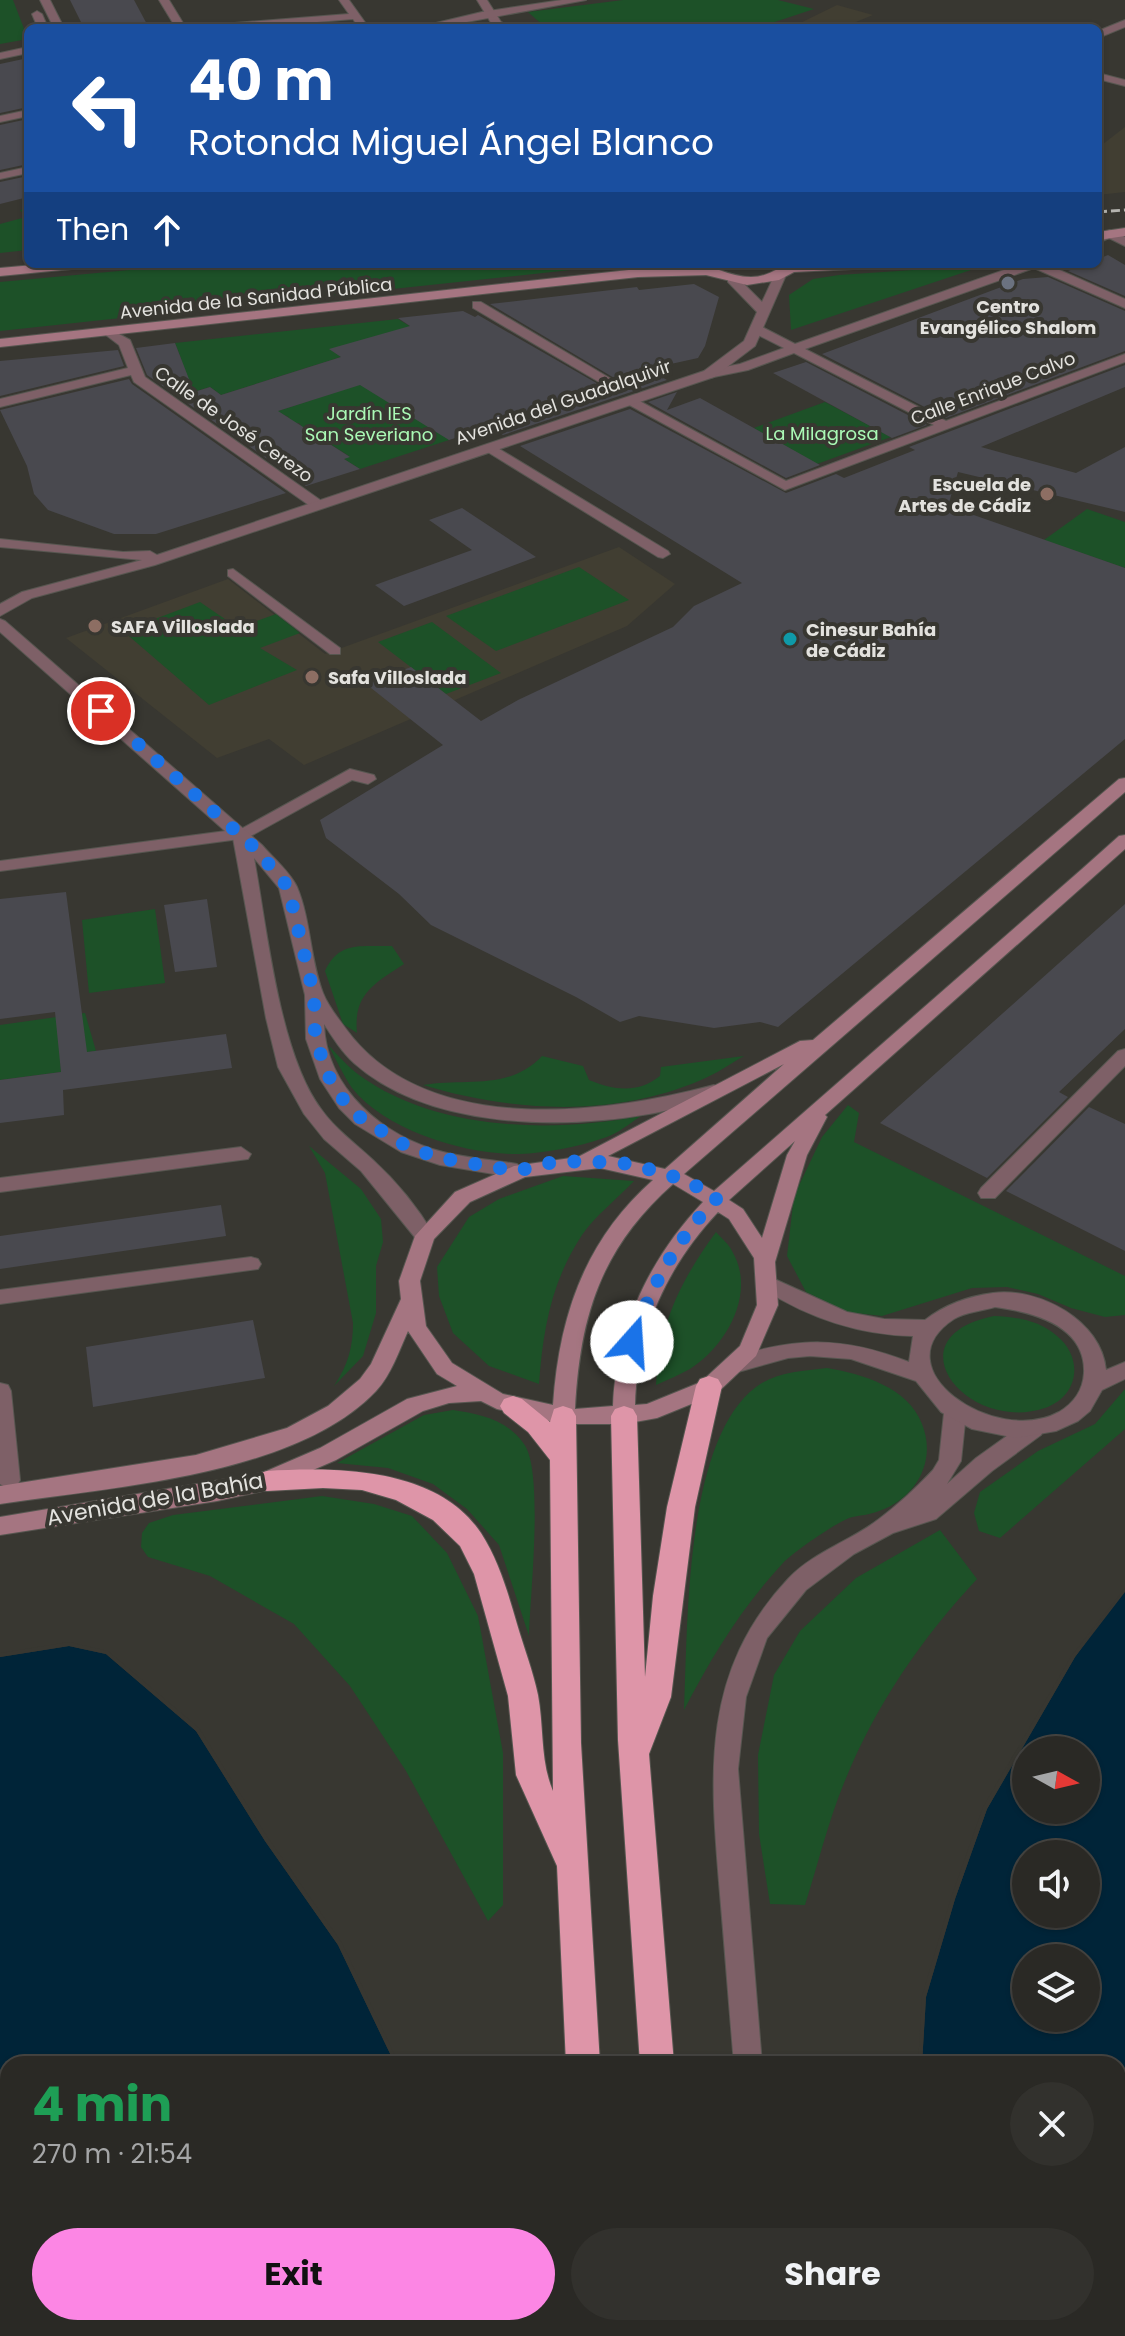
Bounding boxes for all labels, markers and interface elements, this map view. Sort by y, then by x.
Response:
text: 40 m [188,41,334,120]
icon: left [56,56,160,160]
text: Rotonda Miguel Ángel Blanco [188,117,714,168]
text: Then [56,208,129,251]
icon: ahead [145,208,189,252]
street label: Avenida de la Sanidad Pública [118,271,394,325]
marker: Centro Evangélico Shalom [999,274,1017,292]
place label: Centro Evangélico Shalom [920,294,1096,340]
street label: Calle Enrique Calvo [907,345,1079,431]
street label: Avenida del Guadalquivir [452,353,675,451]
street label: Calle de José Cerezo [150,360,318,488]
park label: Jardín IES San Severiano [305,401,433,447]
park label: La Milagrosa [765,421,879,446]
place label: Escuela de Artes de Cádiz [898,472,1031,518]
marker: Escuela de Artes de Cádiz [1038,485,1056,503]
place label: SAFA Villoslada [111,614,255,639]
marker: SAFA Villoslada [86,617,104,635]
place label: Cinesur Bahía de Cádiz [806,617,936,663]
marker: Cinesur Bahía de Cádiz [781,630,799,648]
place label: Safa Villoslada [328,665,466,690]
marker: Safa Villoslada [303,668,321,686]
pin [67,677,135,745]
icon: arrive [79,689,123,733]
position arrow [590,1300,674,1384]
street label: Avenida de la Bahía [44,1465,266,1533]
north arrow [1012,1736,1100,1824]
map controls [1012,1736,1100,2032]
button: sound [1012,1840,1100,1928]
button: layers [1012,1944,1100,2032]
text: 4 min [32,2071,172,2138]
button: close [1010,2082,1094,2166]
text: 270 m · 21:54 [32,2136,192,2172]
button: Exit [32,2228,555,2320]
button: Share [571,2228,1094,2320]

